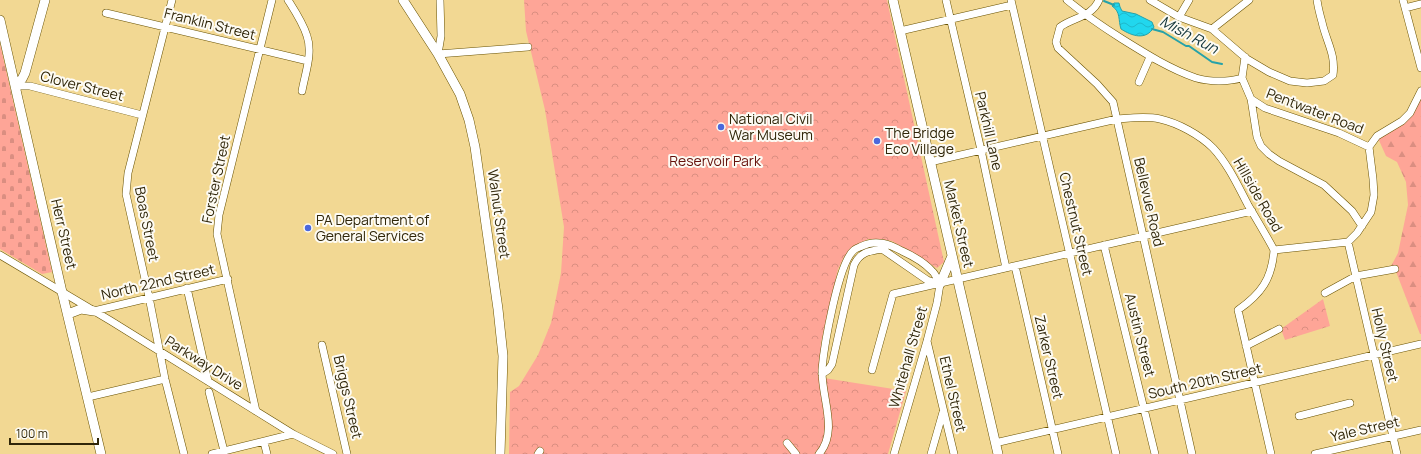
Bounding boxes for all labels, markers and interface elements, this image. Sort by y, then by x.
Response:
street label: Franklin Street [162,3,258,44]
water label: Mish Run [1156,10,1223,59]
street label: Clover Street [38,66,126,105]
street label: Pentwater Road [1264,83,1367,138]
street label: Parkhill Lane [971,90,1008,172]
place label: National Civil War Museum [729,109,813,144]
marker: National Civil War Museum [716,122,726,132]
place label: The Bridge Eco Village [885,123,954,158]
street label: Forster Street [197,133,234,225]
marker: The Bridge Eco Village [872,136,882,146]
park label: Reservoir Park [669,151,762,170]
street label: Hillside Road [1230,154,1287,235]
street label: Bellevue Road [1130,156,1169,248]
street label: Walnut Street [484,168,515,260]
street label: Chestnut Street [1055,170,1098,278]
street label: Market Street [940,178,979,270]
street label: Boas Street [131,185,164,263]
street label: Herr Street [47,197,82,271]
place label: PA Department of General Services [316,210,429,245]
marker: PA Department of General Services [303,223,313,233]
street label: North 22nd Street [99,259,217,304]
street label: Austin Street [1121,291,1160,379]
street label: Whitehall Street [884,304,931,410]
street label: Holly Street [1368,306,1403,384]
street label: Zarker Street [1031,313,1068,401]
street label: Parkway Drive [162,331,247,394]
street label: Briggs Street [330,353,367,441]
street label: Ethel Street [936,354,972,434]
street label: South 20th Street [1146,358,1264,403]
street label: Yale Street [1329,411,1401,446]
scale bar [10,420,98,446]
text: 100 m [16,425,48,442]

